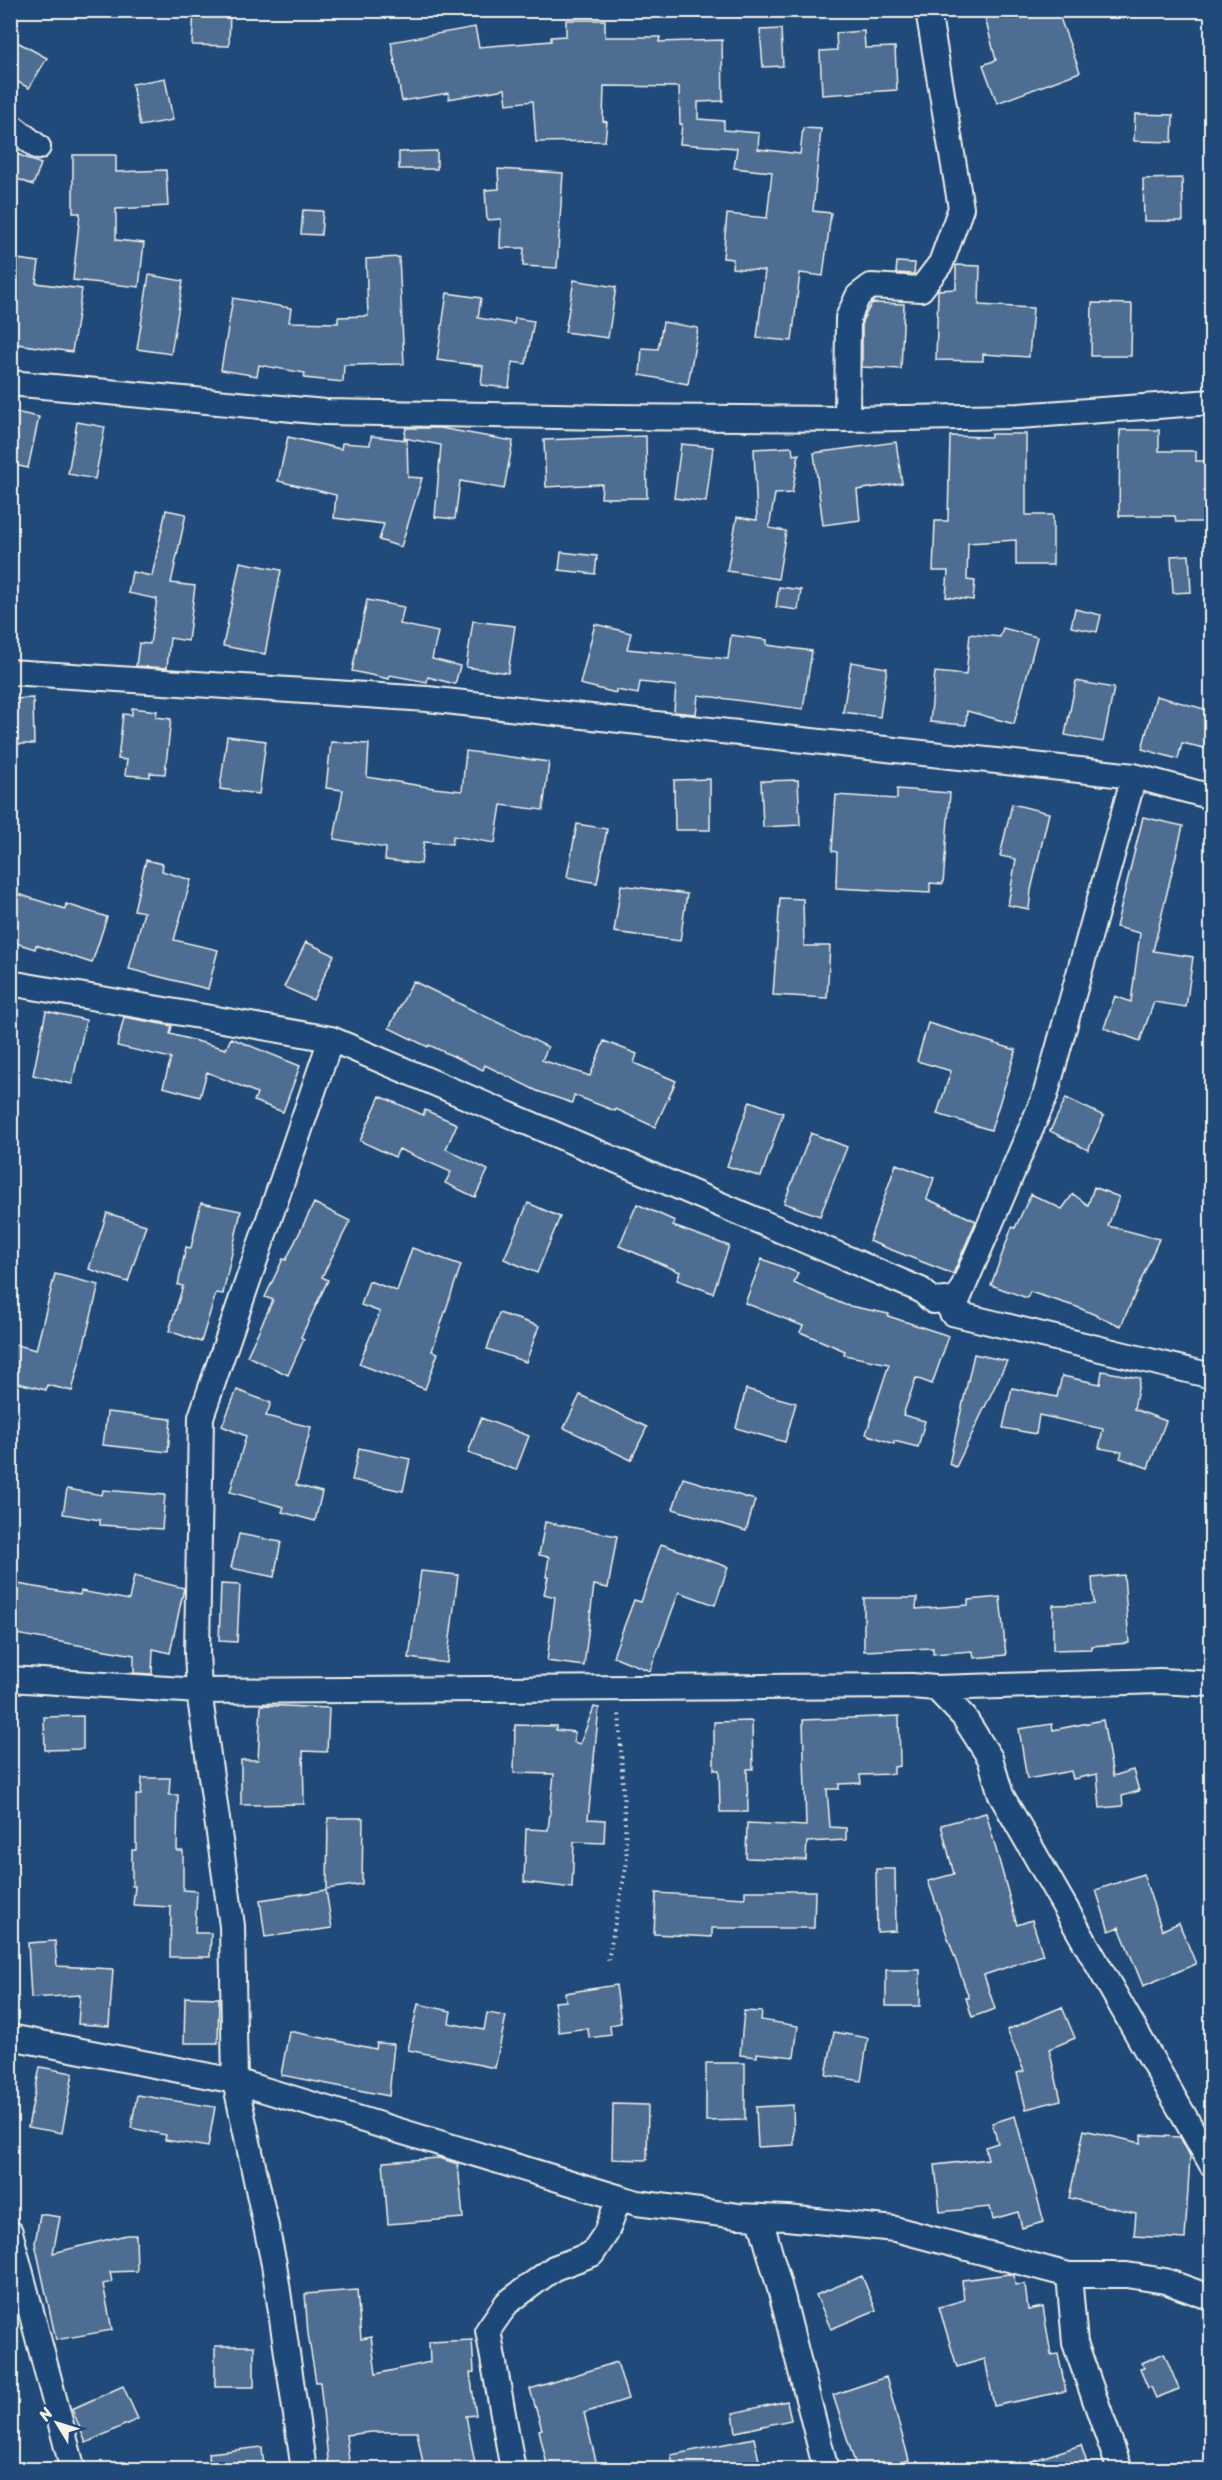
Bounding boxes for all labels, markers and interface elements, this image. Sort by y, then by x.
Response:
north arrow [27,2393,87,2453]
text: N [30,2400,61,2428]

